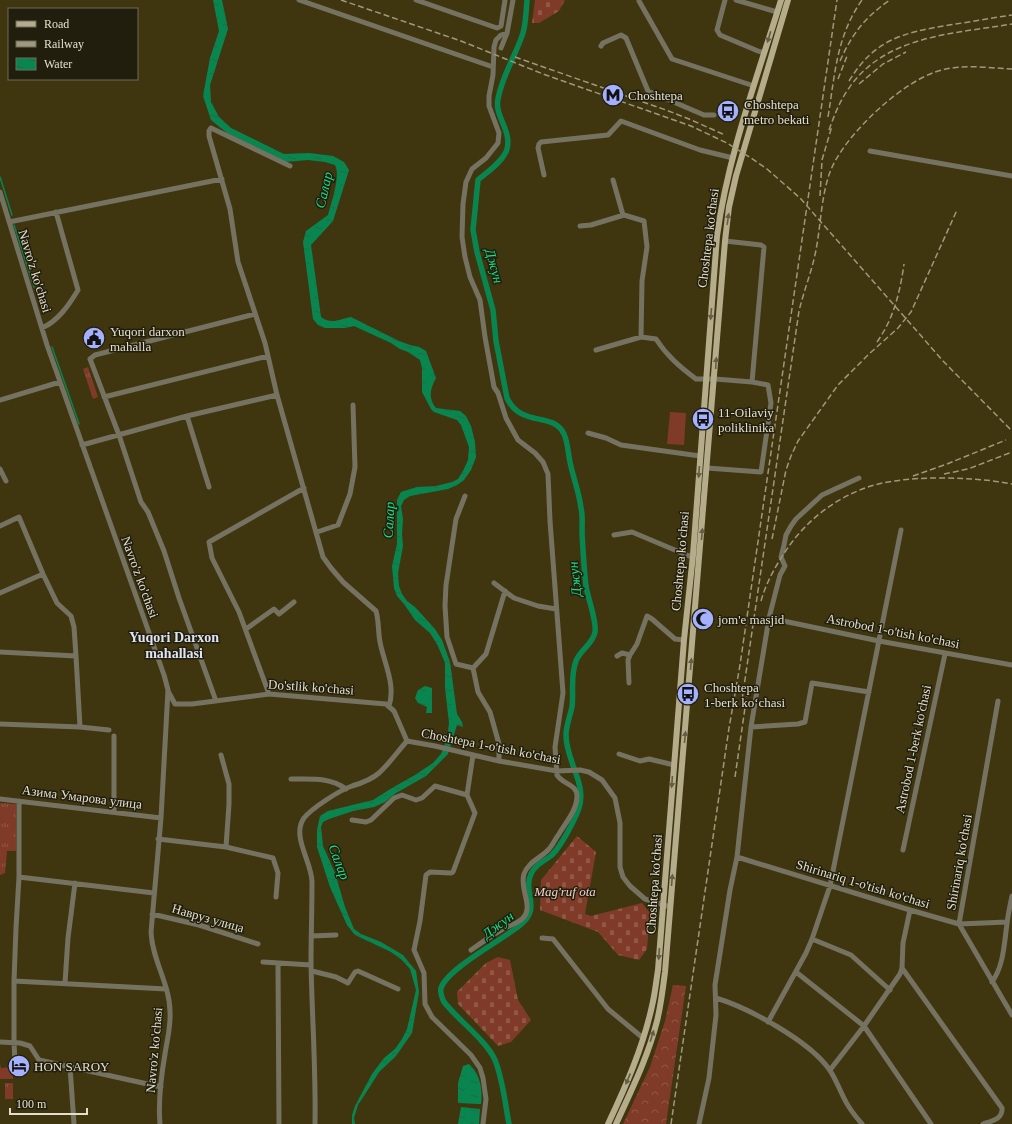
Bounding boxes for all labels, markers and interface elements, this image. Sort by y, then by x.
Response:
legend [8,8,138,80]
text: Road [44,17,69,31]
one-way arrow [766,32,772,44]
text: Railway [44,37,84,51]
text: Water [44,57,72,71]
metro station icon: Choshtepa [600,82,626,108]
place label: Choshtepa [628,88,683,103]
place label: Choshtepa metro bekati [744,97,810,127]
bus stop icon: Choshtepa metro bekati [715,98,741,124]
water label: Салар [313,170,335,210]
street label: Choshtepa ko'chasi [694,187,722,289]
one-way arrow [725,213,731,225]
street label: Navro'z ko'chasi [15,228,55,315]
water label: Джун [482,245,506,285]
one-way arrow [707,308,714,320]
place label: Yuqori darxon mahalla [110,324,185,354]
public building icon: Yuqori darxon mahalla [81,325,107,351]
one-way arrow [712,357,719,369]
place label: 11-Oilaviy poliklinika [718,405,775,435]
bus stop icon: 11-Oilaviy poliklinika [690,406,716,432]
one-way arrow [695,466,702,478]
water label: Салар [381,501,397,539]
street label: Choshtepa ko'chasi [668,510,692,612]
one-way arrow [698,528,705,540]
street label: Navro'z ko'chasi [118,534,162,620]
water label: Джун [566,561,585,599]
mosque icon: jom'e masjid [690,606,716,632]
street label: Astrobod 1-o'tish ko'chasi [825,611,961,651]
place label: jom'e masjid [717,612,785,627]
district label: Yuqori Darxon mahallasi [129,630,219,661]
one-way arrow [687,658,694,670]
street label: Do'stlik ko'chasi [268,677,355,698]
place label: Choshtepa 1-berk koʻchasi [704,680,786,710]
bus stop icon: Choshtepa 1-berk koʻchasi [675,681,701,707]
street label: Astrobod 1-berk ko'chasi [892,683,934,815]
street label: Choshtepa 1-o'tish ko'chasi [420,725,562,767]
one-way arrow [681,731,688,743]
one-way arrow [669,776,676,788]
street label: Азима Умарова улица [21,782,143,812]
street label: Shirinariq ko'chasi [943,812,975,911]
street label: Choshtepa ko'chasi [643,833,665,934]
water label: Салар [325,842,353,882]
street label: Shirinariq 1-o'tish ko'chasi [794,857,932,912]
one-way arrow [669,874,675,886]
park label: Mag'ruf ota [533,884,596,899]
street label: Навруз улица [170,901,246,936]
water label: Джун [478,908,517,943]
one-way arrow [656,948,663,960]
street label: Navro'z ko'chasi [143,1006,165,1093]
one-way arrow [649,1030,655,1042]
hotel icon: HON SAROY [6,1053,32,1079]
place label: HON SAROY [34,1059,110,1074]
one-way arrow [625,1074,631,1085]
scale bar [10,1090,87,1116]
text: 100 m [16,1097,47,1111]

